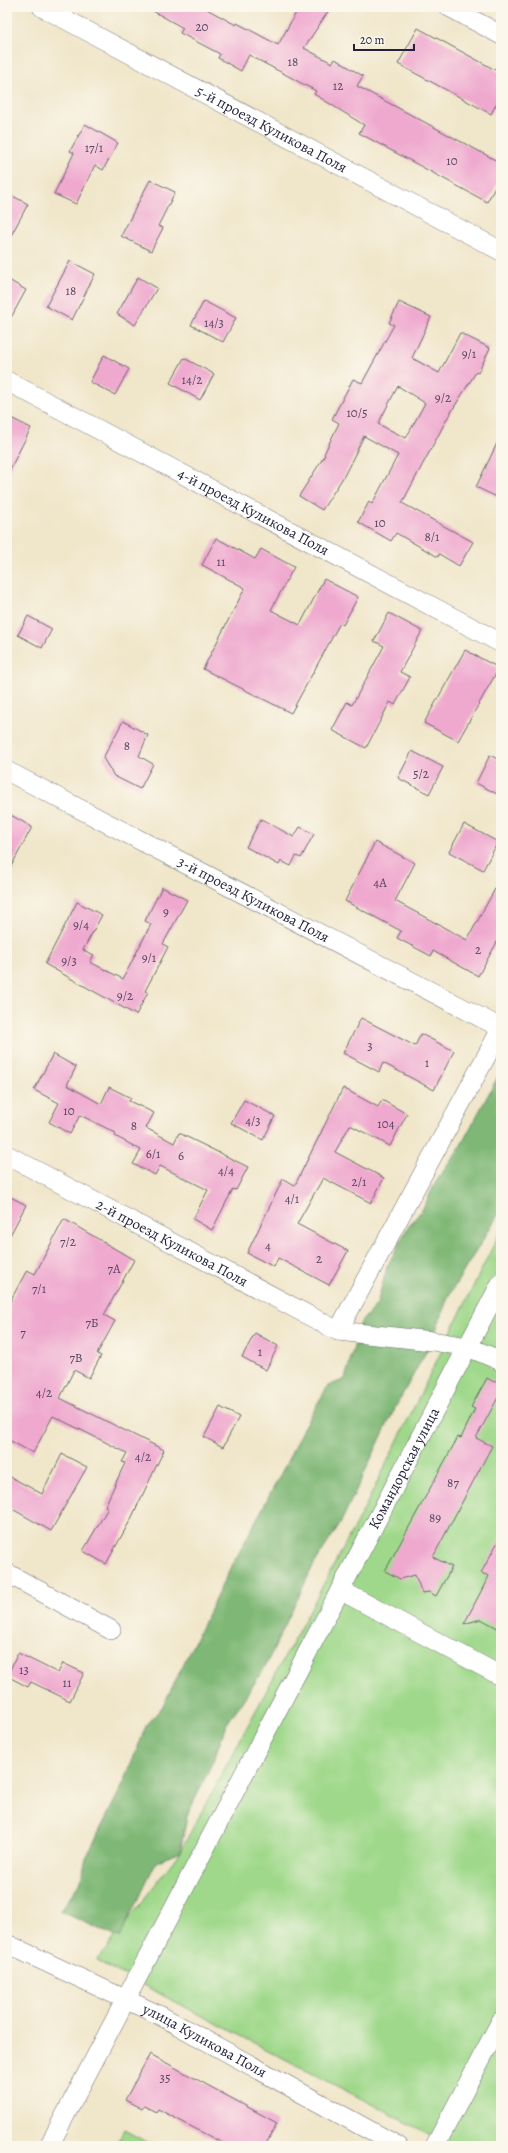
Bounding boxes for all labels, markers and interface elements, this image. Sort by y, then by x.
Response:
house number: 20 [195,18,209,35]
scale bar [354,26,414,52]
text: 20 m [360,32,384,48]
house number: 18 [288,53,298,70]
house number: 12 [333,77,343,94]
street label: 5-й проезд Куликова Поля [192,81,351,177]
house number: 17/1 [85,139,104,156]
house number: 10 [446,152,458,169]
house number: 18 [66,282,76,299]
house number: 14/3 [204,314,224,331]
house number: 9/1 [462,345,477,362]
house number: 14/2 [182,371,202,388]
house number: 9/2 [435,389,451,406]
house number: 10/5 [346,404,368,421]
street label: 4-й проезд Куликова Поля [174,463,333,560]
house number: 10 [374,514,386,531]
house number: 8/1 [424,528,440,545]
house number: 11 [217,553,226,570]
house number: 8 [124,737,130,754]
house number: 5/2 [413,765,429,782]
street label: 3-й проезд Куликова Поля [174,852,333,947]
house number: 4А [373,874,387,891]
house number: 9 [163,903,169,920]
house number: 9/4 [73,916,89,933]
house number: 2 [475,941,481,958]
house number: 9/1 [142,949,157,966]
house number: 9/3 [61,952,77,969]
house number: 9/2 [117,987,133,1004]
house number: 3 [367,1037,373,1054]
house number: 1 [425,1054,430,1071]
house number: 10 [63,1102,75,1119]
house number: 4/3 [245,1112,261,1129]
house number: 104 [377,1115,395,1132]
house number: 8 [131,1117,137,1134]
house number: 6/1 [146,1145,161,1162]
house number: 6 [178,1147,184,1164]
house number: 4/4 [218,1162,234,1179]
house number: 2/1 [352,1173,367,1190]
house number: 4/1 [285,1190,300,1207]
street label: 2-й проезд Куликова Поля [93,1194,252,1291]
house number: 7/2 [60,1233,76,1250]
house number: 4 [265,1237,271,1254]
house number: 2 [316,1250,322,1267]
house number: 7А [107,1260,121,1277]
house number: 7/1 [32,1280,47,1297]
house number: 7Б [85,1314,99,1331]
house number: 7 [20,1324,26,1341]
house number: 1 [258,1343,263,1360]
house number: 7В [69,1349,83,1366]
house number: 4/2 [36,1384,52,1401]
street label: Командорская улица [364,1404,444,1533]
house number: 4/2 [135,1448,151,1465]
house number: 87 [447,1474,459,1491]
house number: 89 [429,1509,441,1526]
house number: 13 [19,1661,29,1678]
house number: 11 [63,1674,72,1691]
street label: улица Куликова Поля [139,1998,270,2082]
house number: 35 [160,2069,171,2086]

